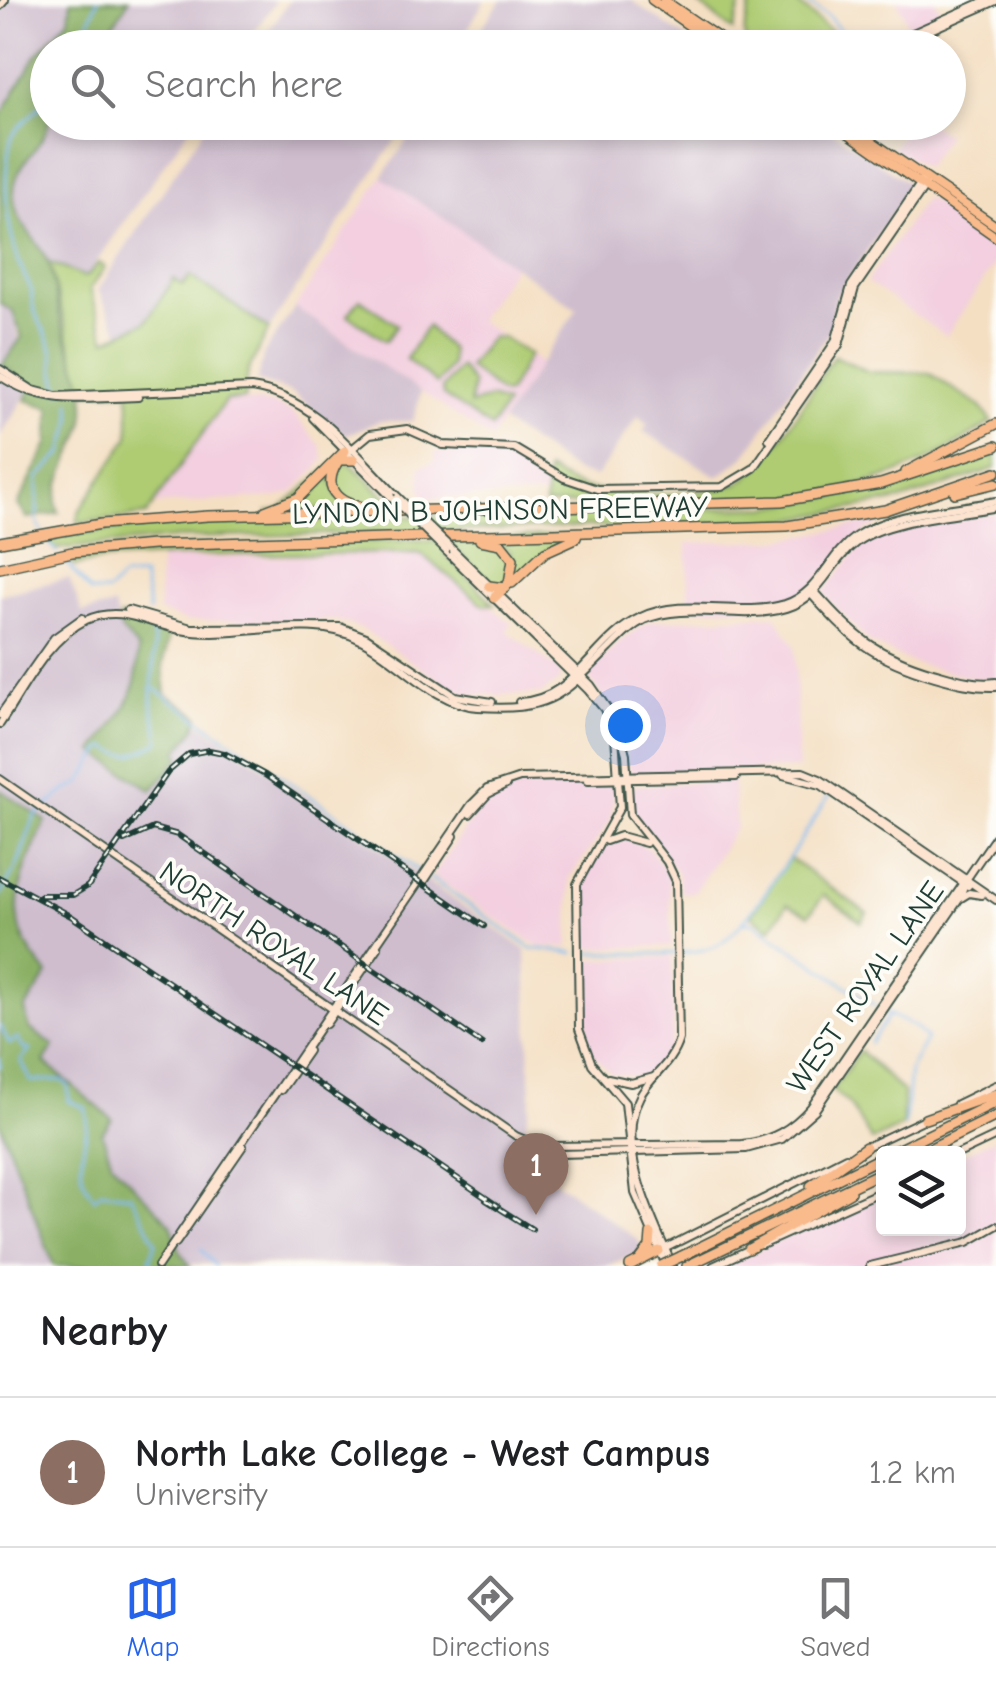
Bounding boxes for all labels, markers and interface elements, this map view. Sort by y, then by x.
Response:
search box [30,30,966,140]
icon: search [65,58,120,113]
text: Search here [145,63,343,107]
street label: LYNDON B JOHNSON FREEWAY [292,489,708,532]
your location [600,700,651,751]
street label: NORTH ROYAL LANE [153,854,395,1033]
street label: WEST ROYAL LANE [779,875,952,1100]
pin: 1 [504,1132,568,1215]
map controls [876,1146,966,1236]
button: layers [876,1146,966,1236]
text: Nearby [40,1307,167,1356]
text: North Lake College - West Campus [135,1432,710,1476]
text: 1 [66,1454,79,1491]
text: 1.2 km [869,1454,956,1491]
text: University [135,1476,268,1513]
tab: Map [125,1571,180,1663]
tab: Directions [431,1571,550,1663]
tab: Saved [801,1571,871,1663]

